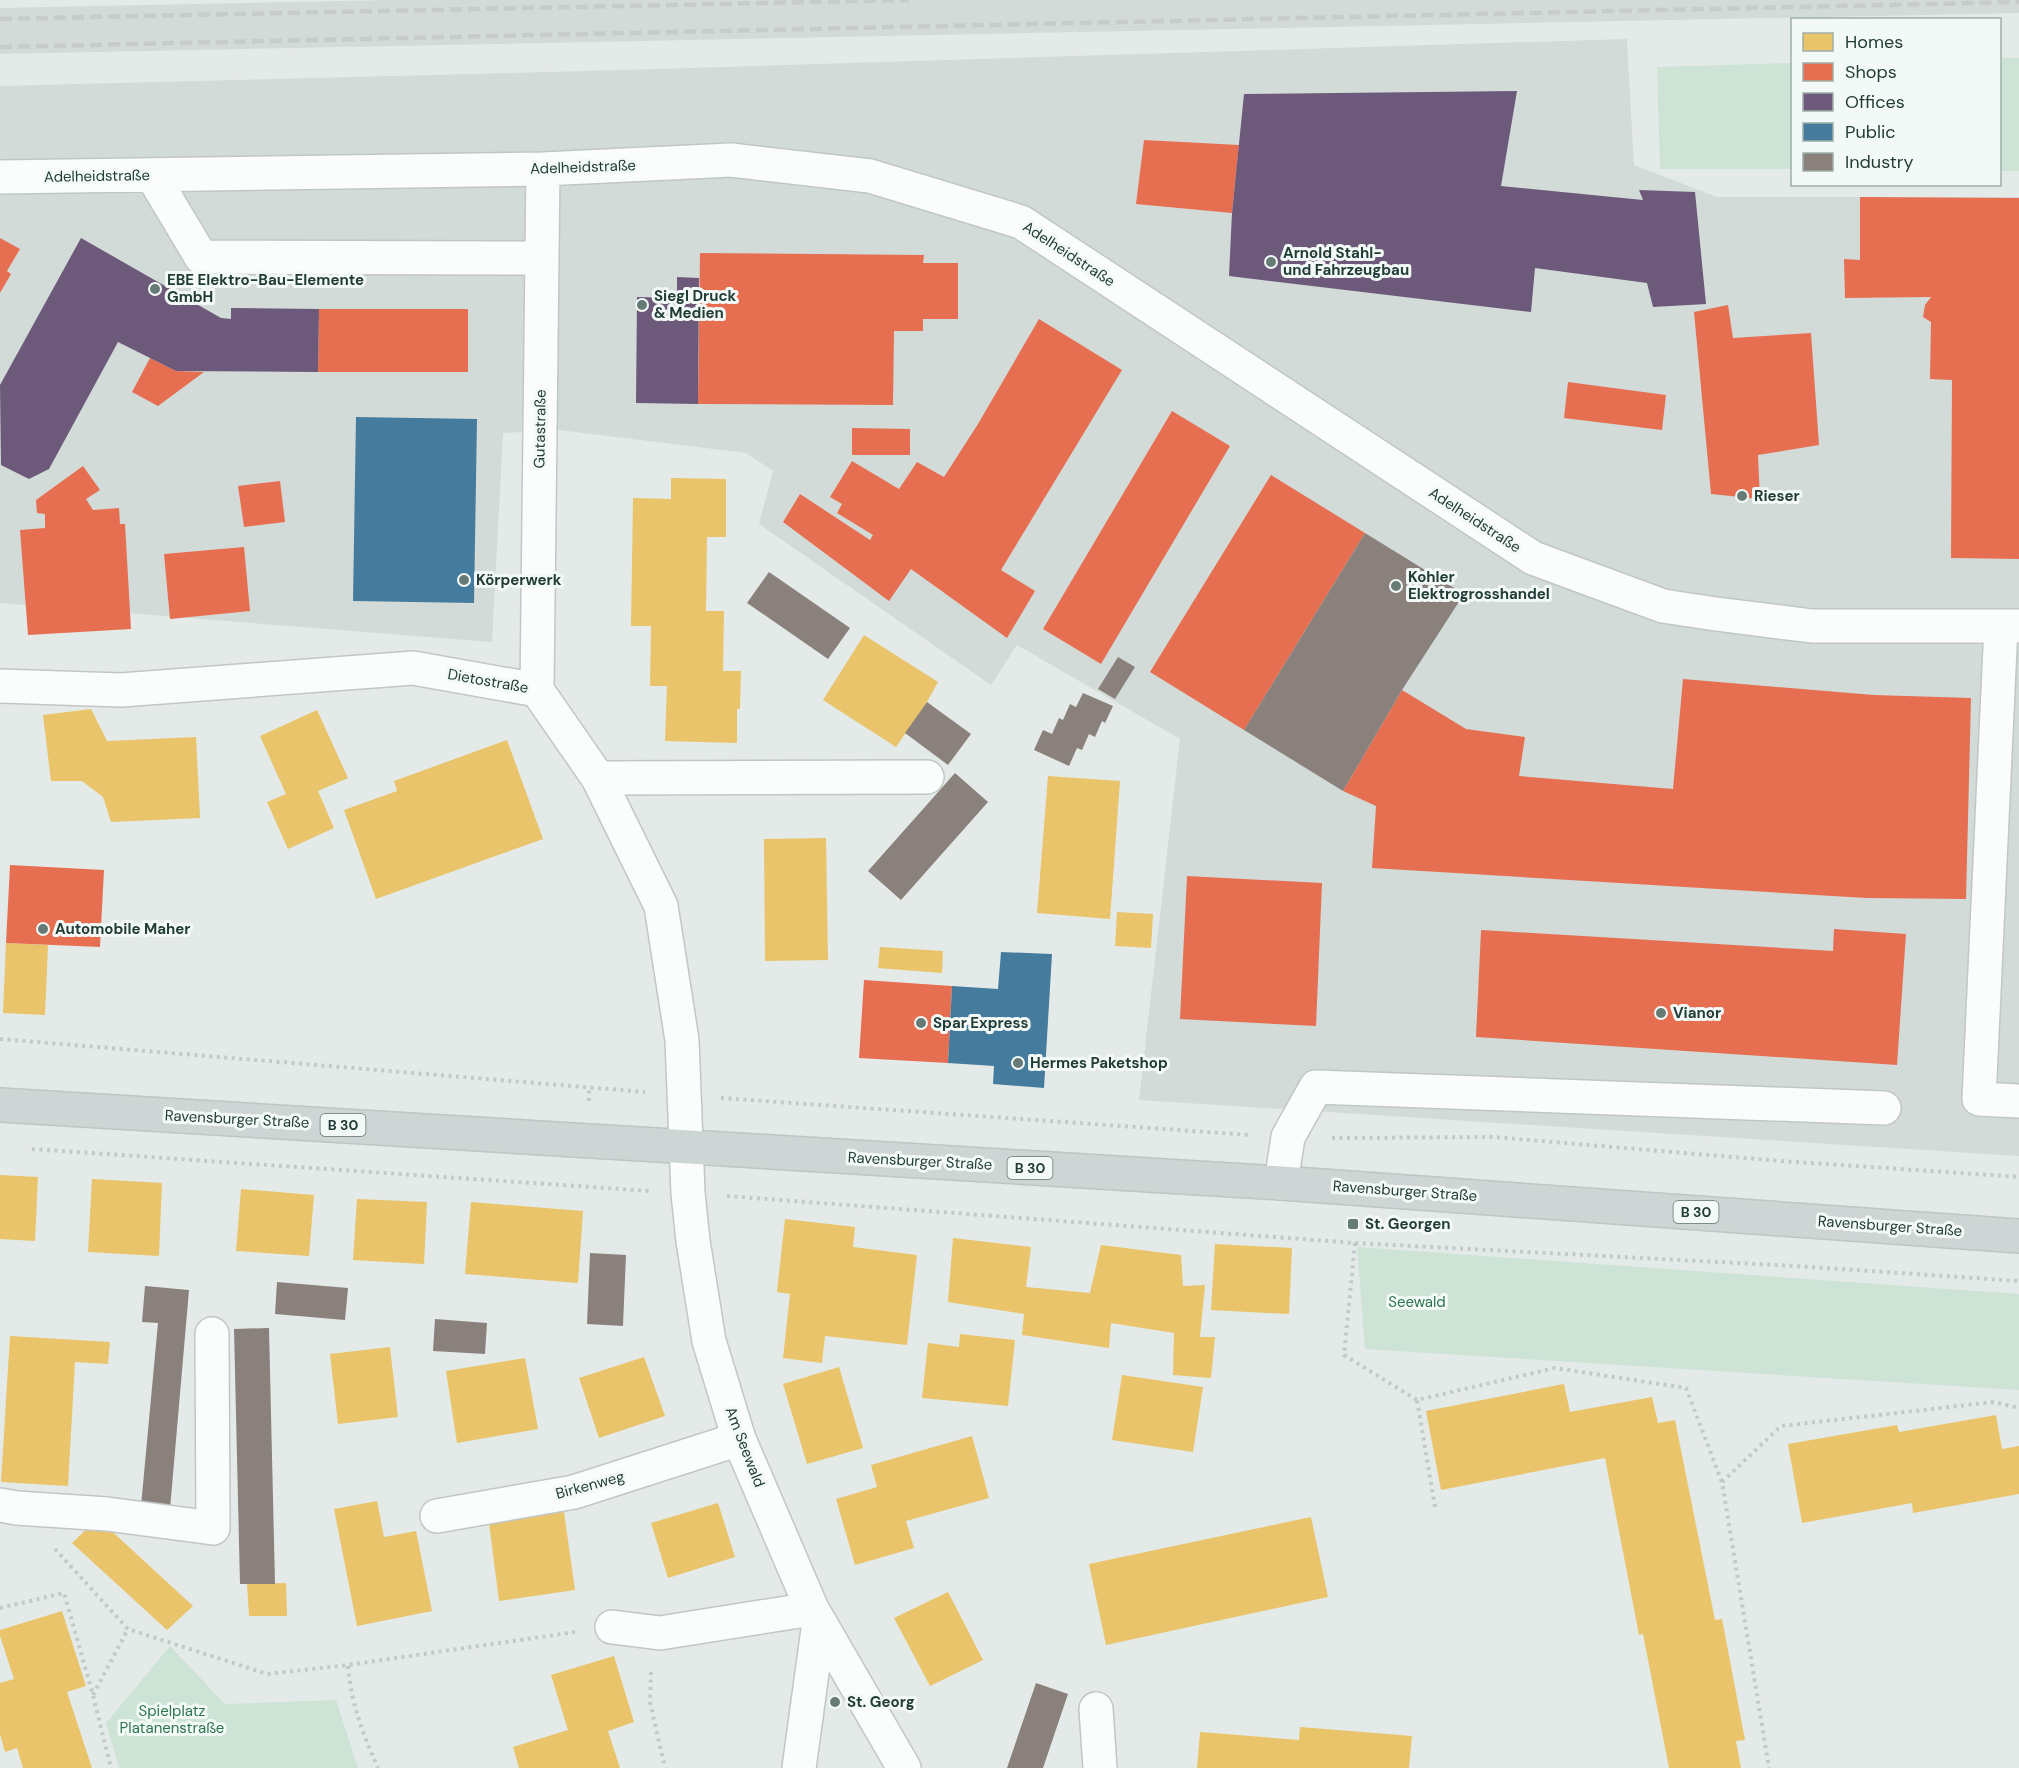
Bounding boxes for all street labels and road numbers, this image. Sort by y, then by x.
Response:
street label: Adelheidstraße [530,155,636,179]
street label: Adelheidstraße [44,165,150,187]
street label: Adelheidstraße [1019,217,1119,291]
street label: Gutastraße [529,389,551,469]
street label: Adelheidstraße [1425,483,1525,557]
street label: Dietostraße [446,664,530,698]
street label: Ravensburger Straße [164,1105,310,1133]
road number: B 30 [320,1114,366,1136]
street label: Ravensburger Straße [847,1147,993,1175]
road number: B 30 [1008,1157,1052,1179]
street label: Ravensburger Straße [1332,1176,1478,1206]
road number: B 30 [1674,1201,1718,1223]
street label: Ravensburger Straße [1817,1211,1963,1241]
street label: Am Seewald [720,1404,770,1490]
street label: Birkenweg [553,1466,627,1504]

